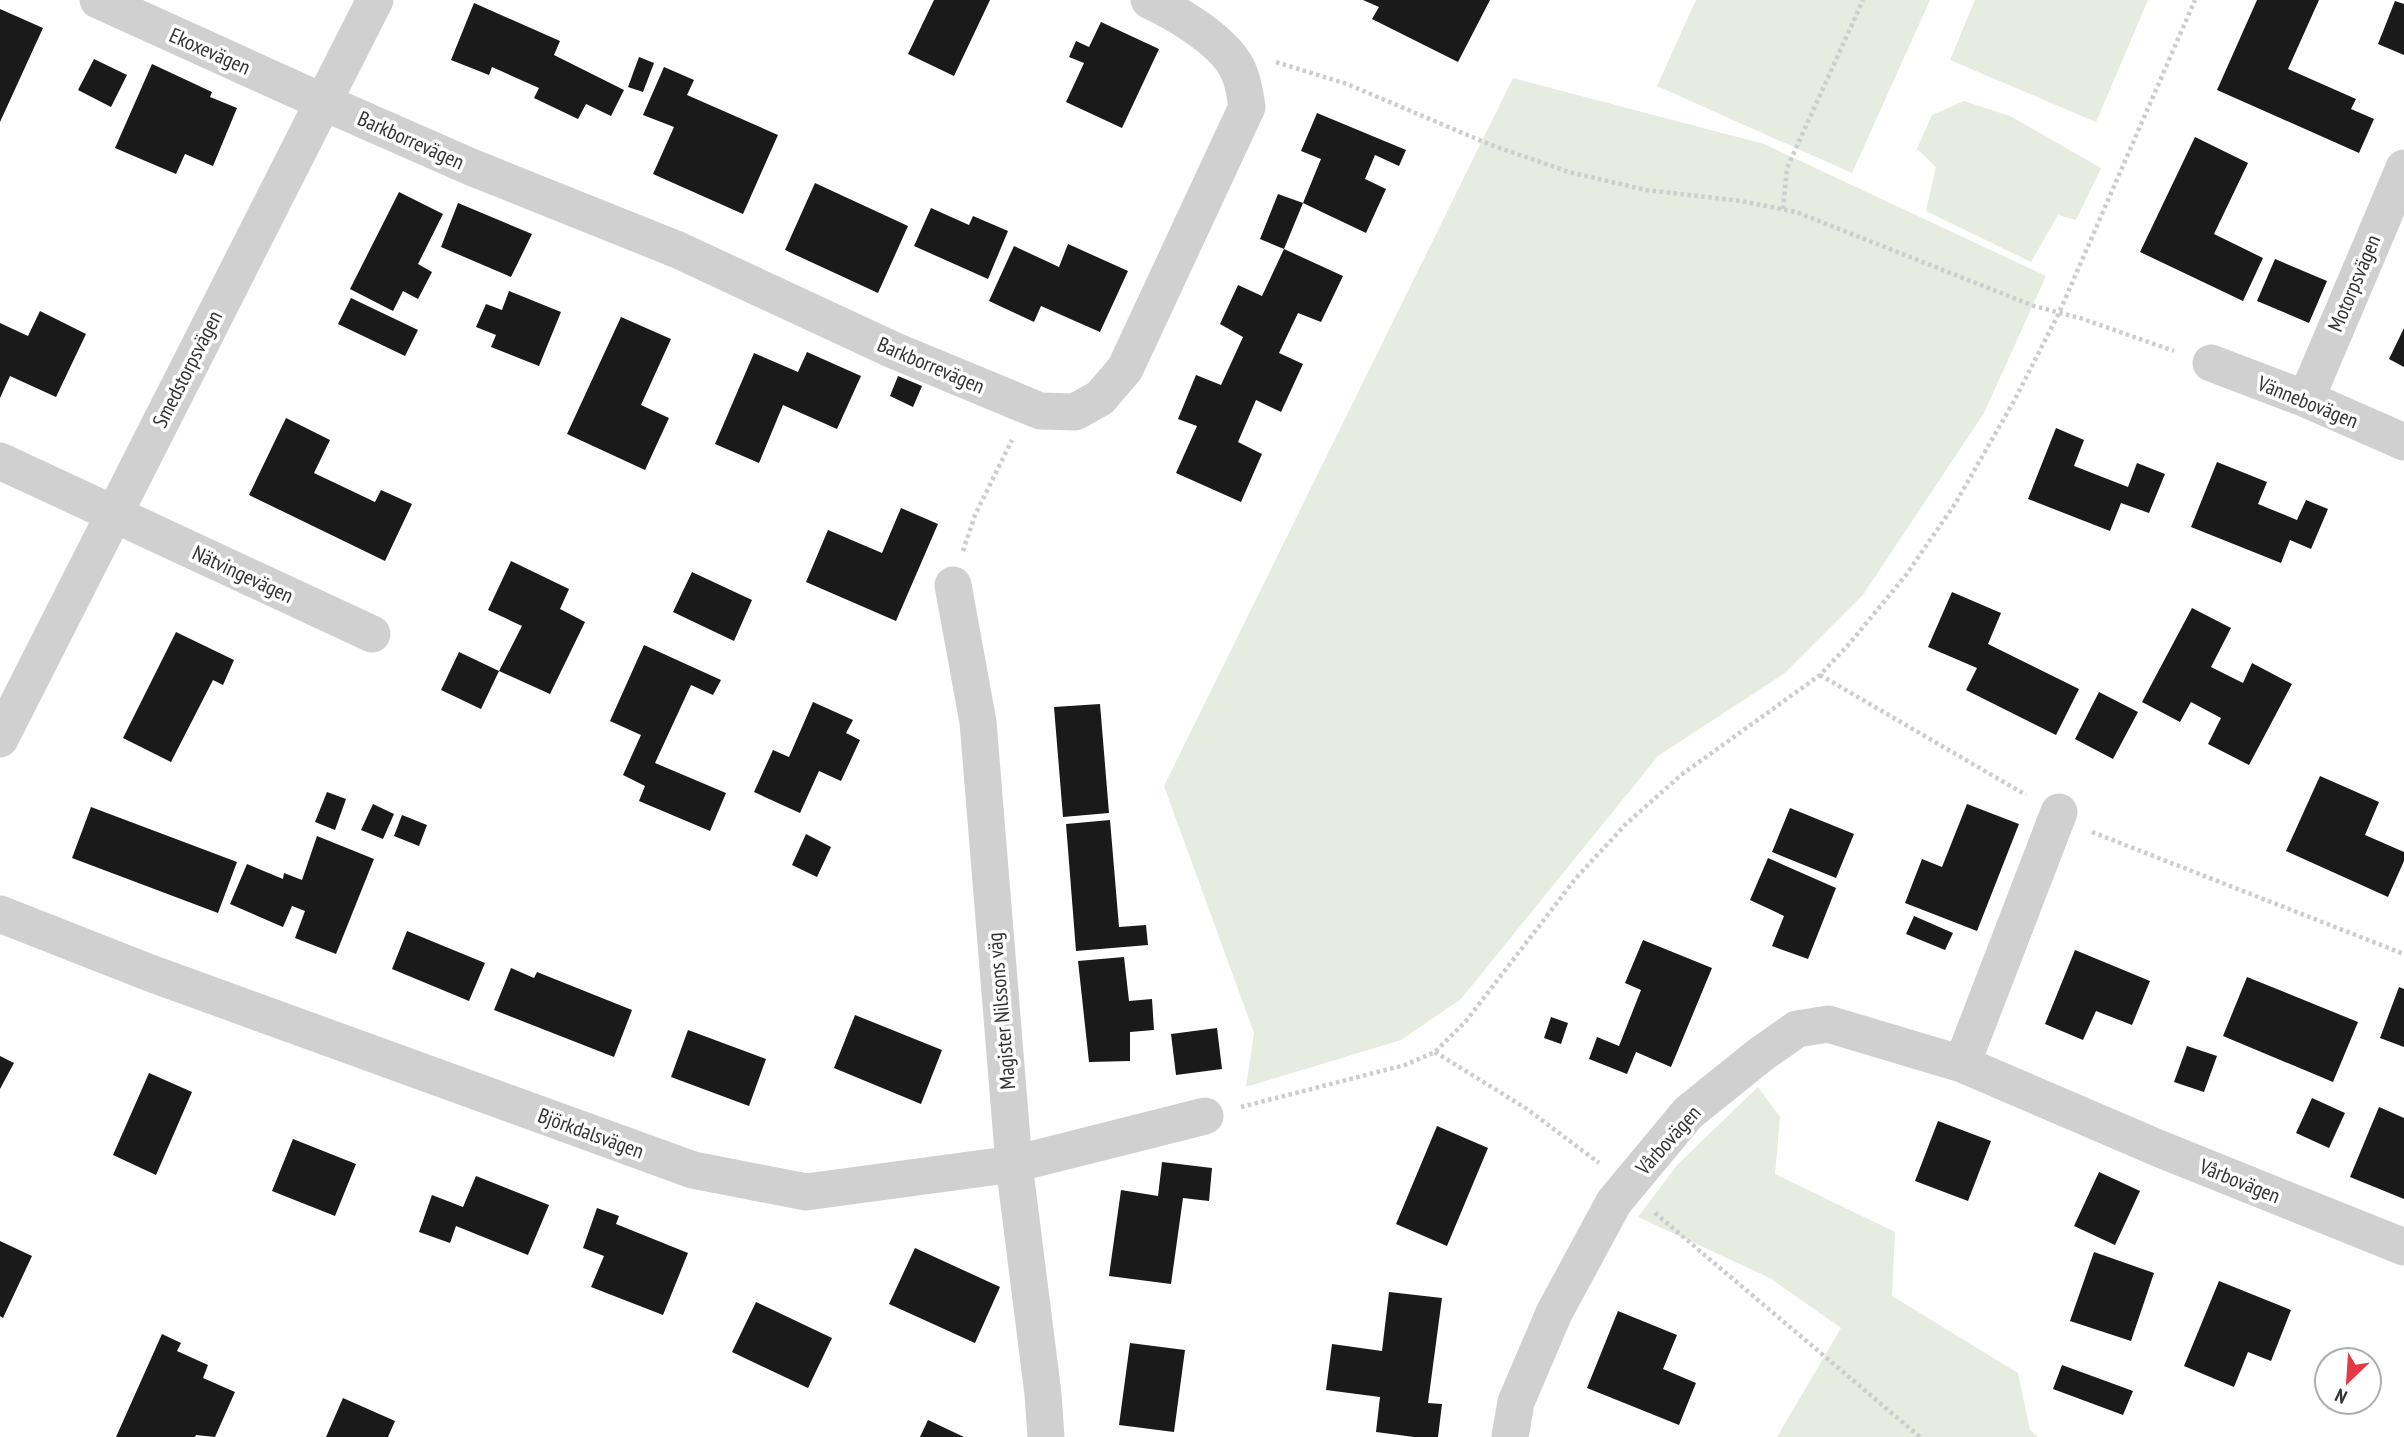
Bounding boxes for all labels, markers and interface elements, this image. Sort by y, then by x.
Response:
street label: Ekoxevägen [165,21,255,81]
street label: Barkborrevägen [354,105,468,175]
street label: Motorpsvägen [2322,230,2386,336]
street label: Smedstorpsvägen [146,306,228,432]
street label: Barkborrevägen [873,330,989,400]
street label: Vännebovägen [2253,369,2362,434]
street label: Nätvingevägen [188,539,298,609]
street label: Magister Nilssons väg [981,931,1021,1091]
street label: Vårbovägen [1629,1100,1706,1181]
street label: Björkdalsvägen [535,1101,647,1165]
street label: Vårbovägen [2195,1152,2284,1209]
north arrow [2313,1346,2383,1416]
text: N [2331,1383,2351,1409]

